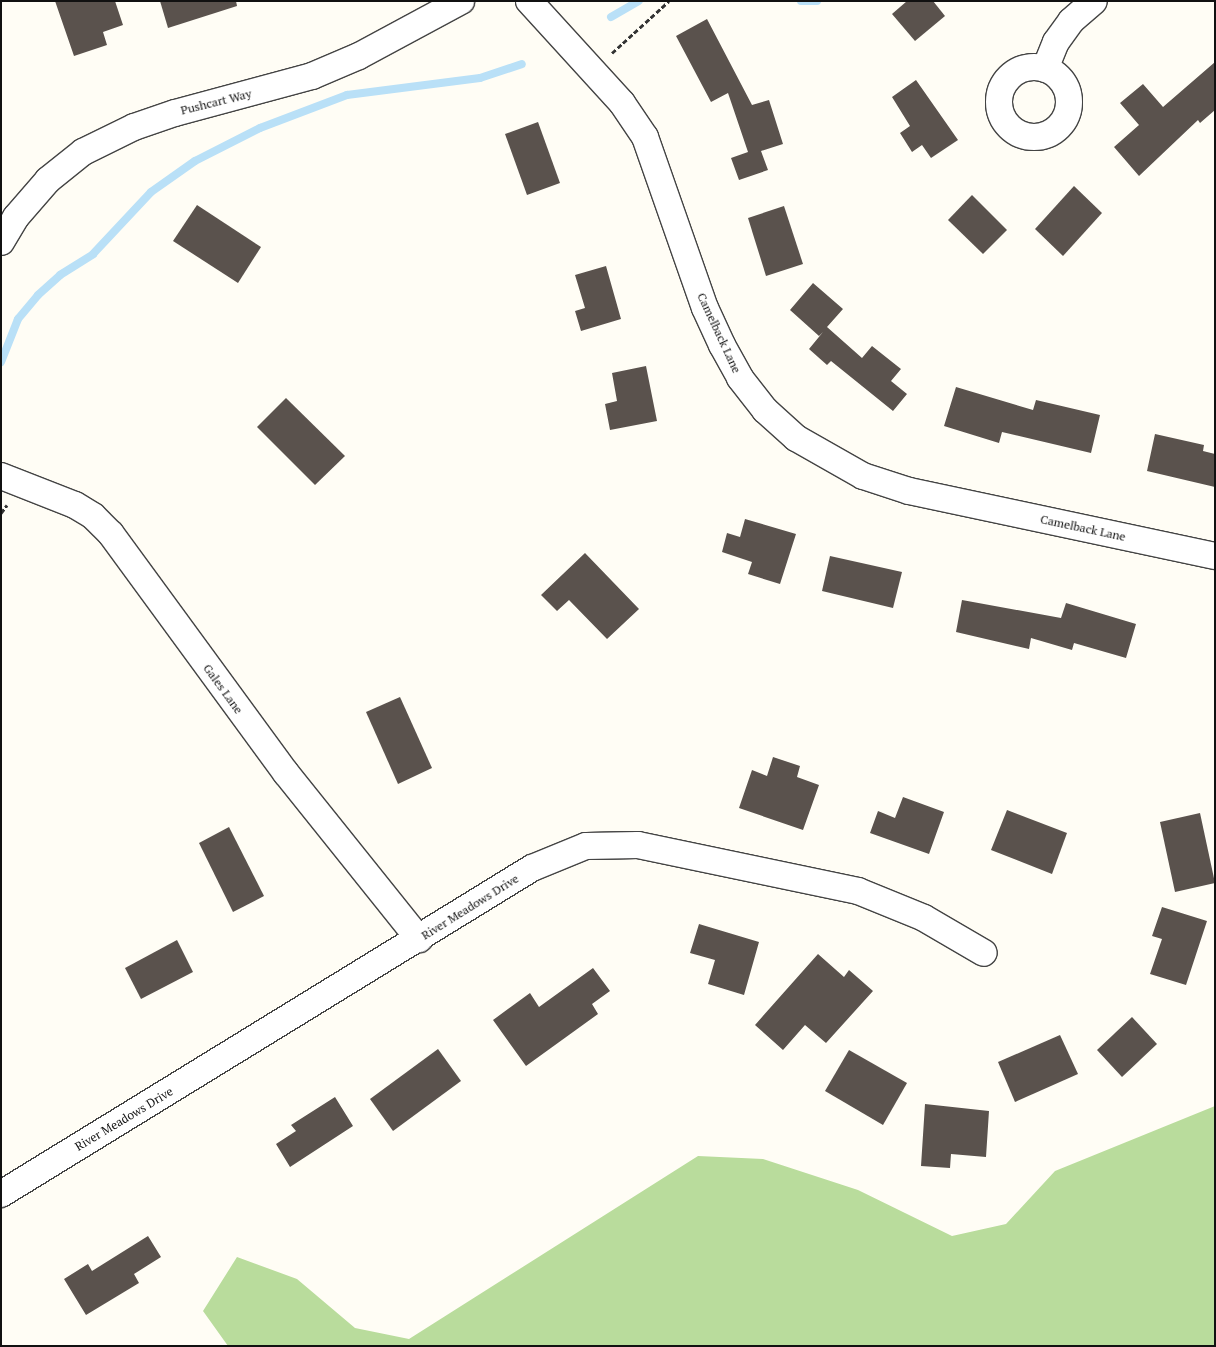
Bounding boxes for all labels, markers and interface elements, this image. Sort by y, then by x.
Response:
street label: Pushcart Way [179,86,253,118]
street label: Camelback Lane [694,291,744,375]
street label: Camelback Lane [1039,512,1127,544]
street label: Gales Lane [200,661,246,717]
street label: River Meadows Drive [419,871,521,943]
street label: River Meadows Drive [72,1084,176,1154]

